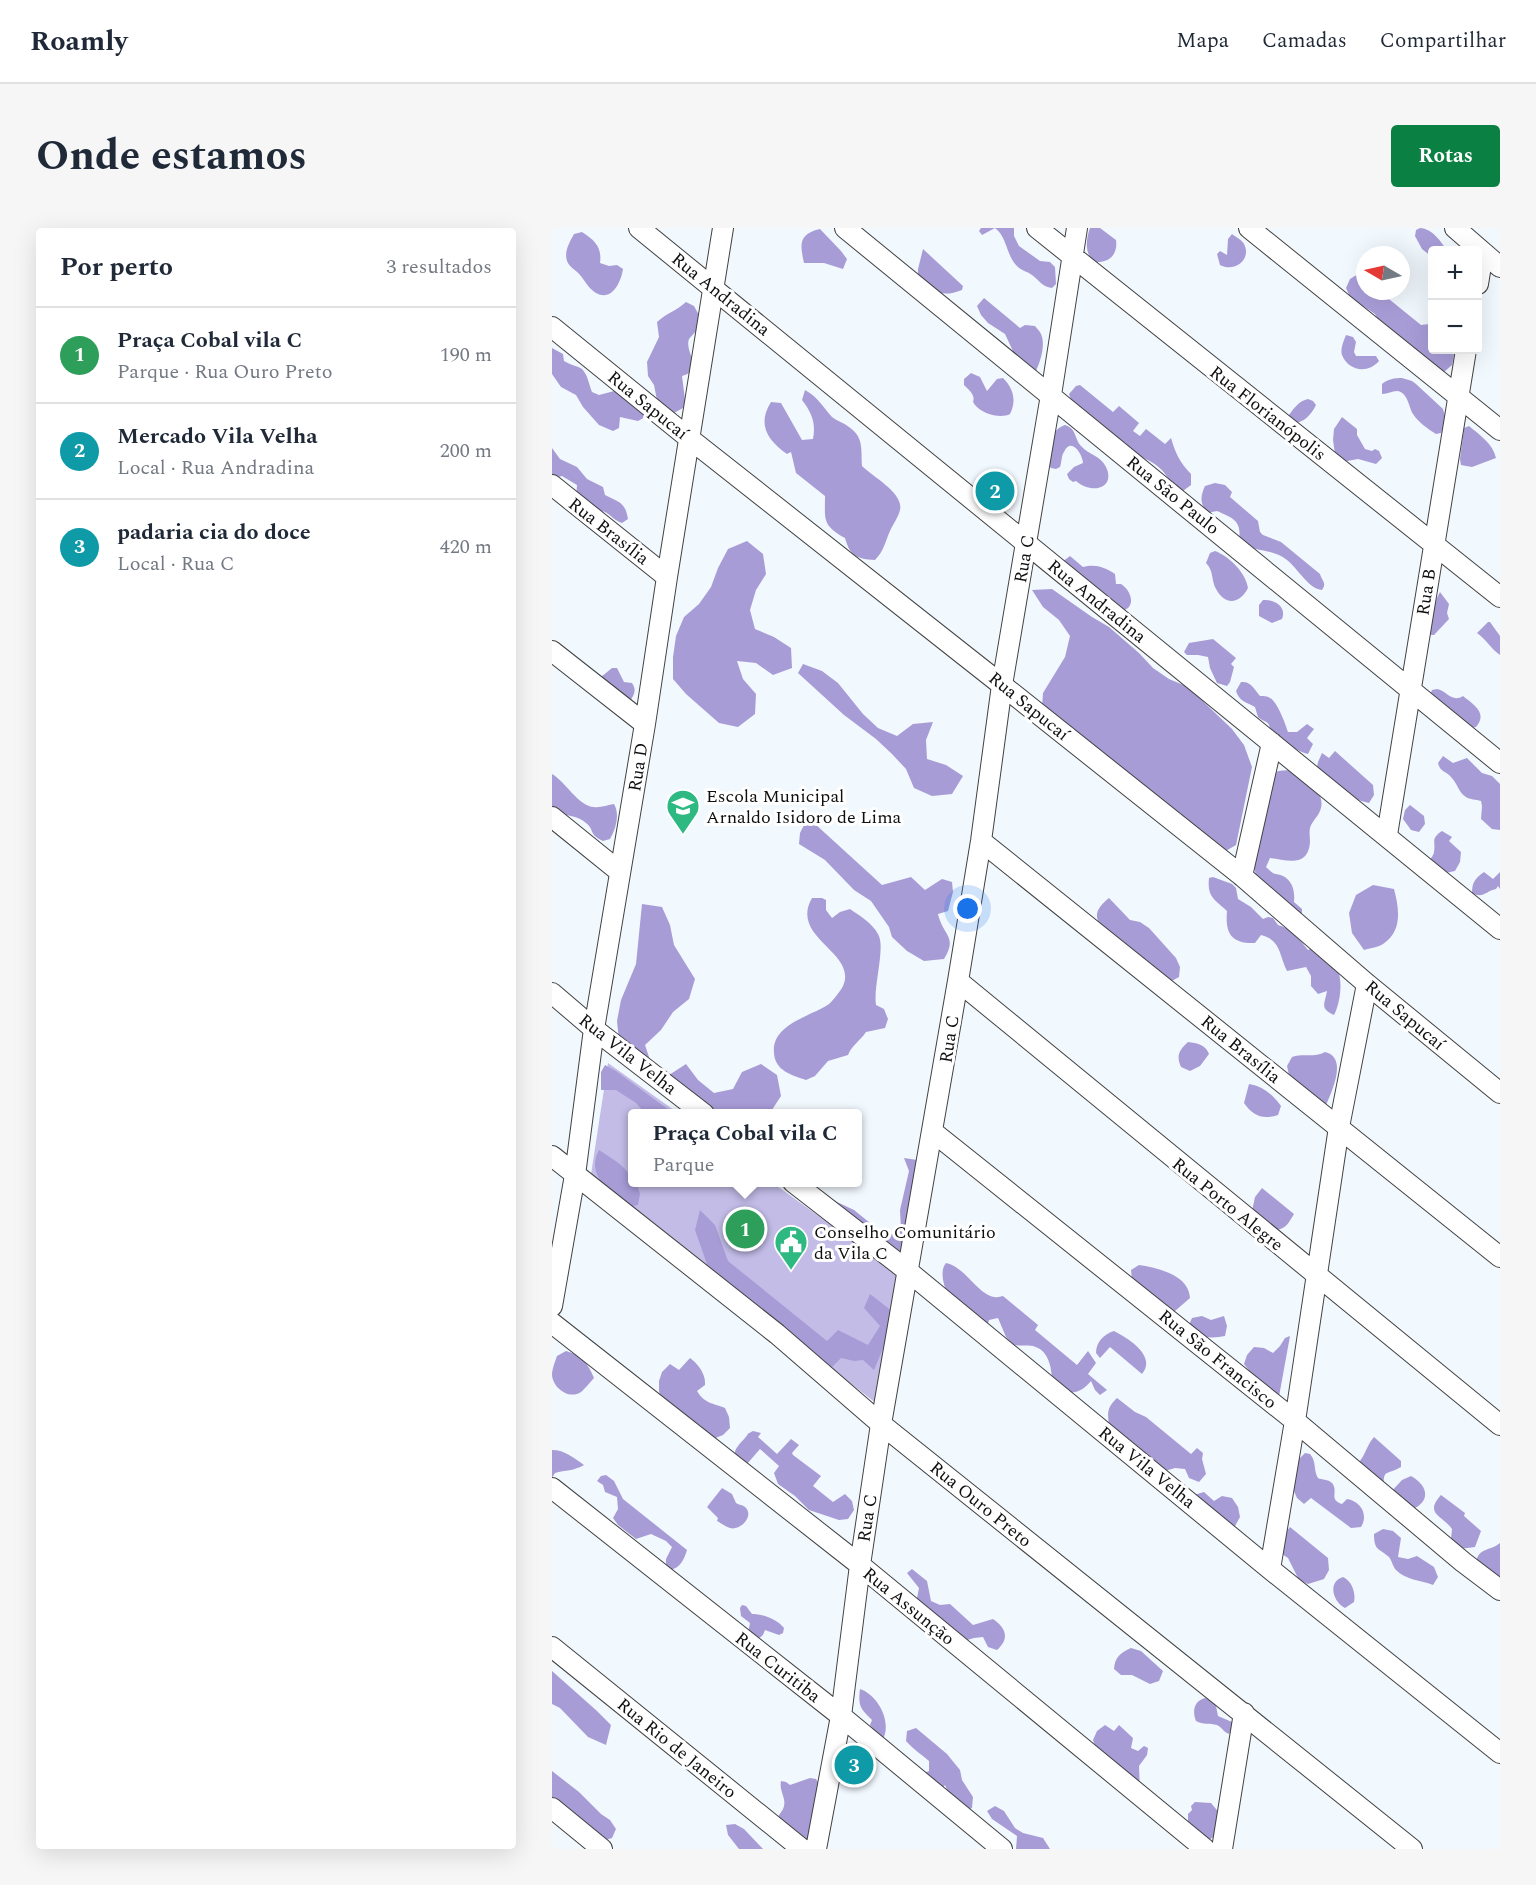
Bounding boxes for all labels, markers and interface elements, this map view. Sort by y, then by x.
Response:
text: Roamly [30,20,128,63]
text: Mapa [1176,25,1229,57]
text: Camadas [1262,25,1347,57]
text: Compartilhar [1380,25,1506,57]
text: Onde estamos [36,125,307,188]
button: Rotas [1391,125,1500,187]
street label: Rua Andradina [665,246,776,343]
north arrow [1356,246,1410,300]
map controls [1428,246,1482,354]
button: + [1428,246,1482,300]
text: Por perto [60,247,173,287]
text: 3 resultados [386,252,492,282]
button: − [1428,300,1482,354]
text: Praça Cobal vila C [117,324,302,357]
text: 1 [74,340,85,370]
text: 190 m [440,340,492,370]
text: Parque · Rua Ouro Preto [117,357,333,387]
street label: Rua Florianópolis [1204,359,1332,468]
street label: Rua Sapucaí [601,364,695,447]
text: Mercado Vila Velha [117,420,318,453]
text: 2 [74,436,85,466]
text: 200 m [440,436,492,466]
street label: Rua São Paulo [1120,449,1225,542]
text: Local · Rua Andradina [117,453,314,483]
pin: 2 [976,468,1014,514]
street label: Rua Brasília [562,491,655,572]
text: padaria cia do doce [117,516,311,549]
text: 3 [74,532,85,562]
text: 420 m [440,532,492,562]
street label: Rua C [1007,533,1042,585]
text: Local · Rua C [117,549,234,579]
street label: Rua Andradina [1041,553,1152,650]
street label: Rua B [1409,567,1444,617]
street label: Rua Sapucaí [982,665,1076,748]
street label: Rua D [621,741,656,794]
place label: Escola Municipal Arnaldo Isidoro de Lima [706,783,902,831]
school or university icon: Escola Municipal Arnaldo Isidoro de Lima [665,788,701,835]
your location [953,894,982,923]
street label: Rua Sapucaí [1359,974,1452,1058]
street label: Rua Vila Velha [573,1007,683,1102]
street label: Rua Brasília [1195,1009,1287,1090]
street label: Rua C [932,1013,967,1065]
popup [628,1109,862,1187]
text: Praça Cobal vila C [652,1117,838,1150]
text: Parque [652,1150,715,1180]
street label: Rua Porto Alegre [1166,1151,1289,1258]
pin: 1 [726,1206,764,1252]
place label: Conselho Comunitário da Vila C [814,1219,996,1267]
public building icon: Conselho Comunitário da Vila C [773,1224,809,1271]
street label: Rua São Francisco [1153,1303,1283,1416]
street label: Rua Vila Velha [1092,1420,1201,1515]
street label: Rua Ouro Preto [924,1455,1038,1554]
street label: Rua C [850,1492,885,1544]
street label: Rua Assunção [857,1561,961,1652]
street label: Rua Curitiba [729,1625,826,1710]
street label: Rua Rio de Janeiro [611,1692,742,1805]
pin: 3 [834,1742,874,1788]

